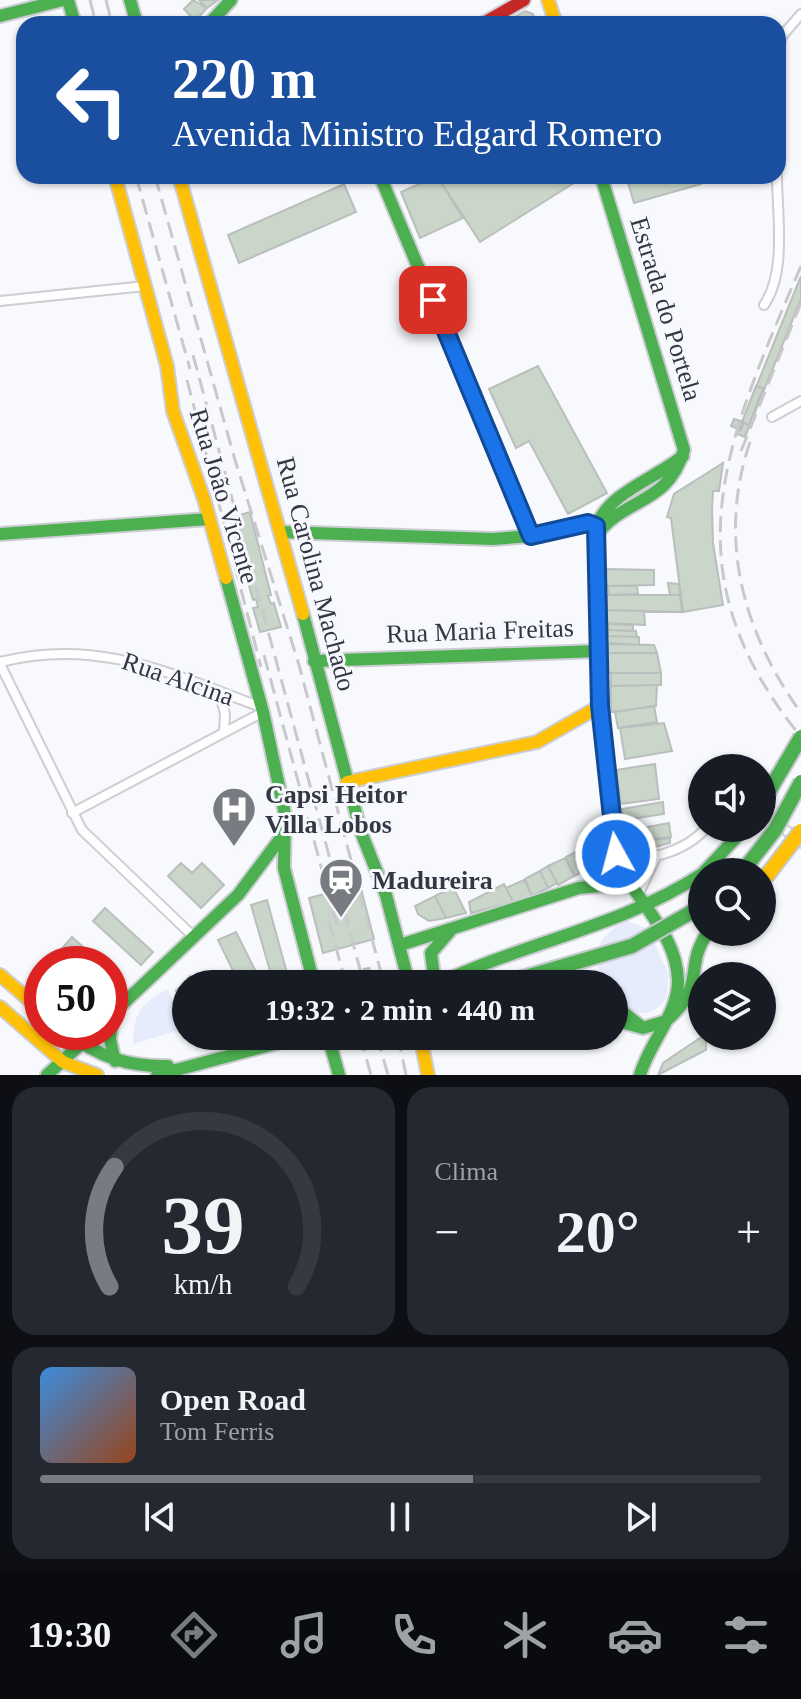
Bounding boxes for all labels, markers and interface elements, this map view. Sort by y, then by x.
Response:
icon: left [40,48,144,152]
text: 220 m [172,48,317,110]
text: Avenida Ministro Edgard Romero [172,114,662,154]
street label: Estrada do Portela [624,214,708,405]
pin [399,266,467,334]
icon: arrive [411,278,455,322]
street label: Rua João Vicente [184,405,264,587]
street label: Rua Carolina Machado [271,454,361,694]
street label: Rua Maria Freitas [386,613,574,649]
street label: Rua Alcina [118,646,238,712]
map controls [688,754,776,1050]
button: sound [688,754,776,842]
place label: Capsi Heitor Villa Lobos [265,780,407,839]
hospital icon: Capsi Heitor Villa Lobos [210,785,258,848]
position arrow [574,812,658,896]
station icon: Madureira [317,856,365,919]
button: search [688,858,776,946]
place label: Madureira [372,866,493,895]
speed limit sign: 50 [24,946,128,1050]
button: layers [688,962,776,1050]
text: 19:32 · 2 min · 440 m [265,993,535,1026]
text: Clima [435,1157,498,1186]
text: 39 [162,1179,245,1271]
text: 20° [556,1199,640,1265]
text: − [435,1208,459,1257]
text: + [736,1208,761,1257]
text: km/h [174,1269,233,1300]
text: Open Road [160,1383,306,1416]
text: Tom Ferris [160,1417,274,1446]
icon: previous [138,1495,182,1539]
icon: pause [378,1495,422,1539]
icon: next [619,1495,663,1539]
icon: directions [166,1607,222,1663]
icon: music [276,1607,332,1663]
icon: phone [386,1607,442,1663]
icon: climate [497,1607,553,1663]
icon: car [607,1607,663,1663]
icon: filters [718,1607,774,1663]
text: 19:30 [27,1615,111,1655]

